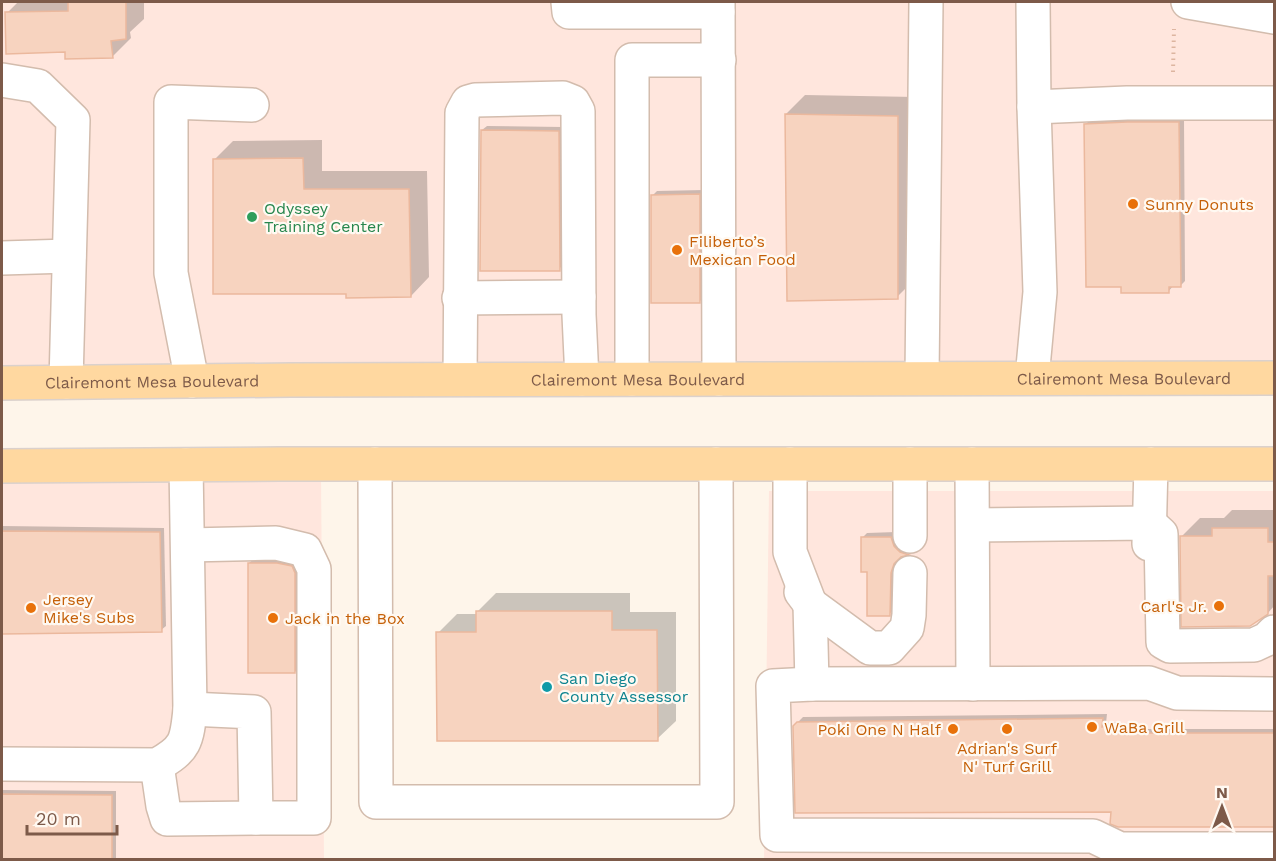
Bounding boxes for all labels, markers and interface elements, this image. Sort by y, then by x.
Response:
place label: Sunny Donuts [1145,195,1254,214]
marker: Sunny Donuts [1126,197,1140,211]
place label: Odyssey Training Center [264,199,383,236]
marker: Odyssey Training Center [245,210,259,224]
place label: Filiberto’s Mexican Food [689,232,796,269]
marker: Filiberto’s Mexican Food [670,243,684,257]
street label: Clairemont Mesa Boulevard [1017,369,1231,388]
street label: Clairemont Mesa Boulevard [531,370,745,389]
street label: Clairemont Mesa Boulevard [45,371,259,392]
place label: Jersey Mike's Subs [43,590,135,627]
place label: Carl's Jr. [1140,597,1207,616]
marker: Carl's Jr. [1212,599,1226,613]
marker: Jersey Mike's Subs [24,601,38,615]
place label: Jack in the Box [285,609,405,628]
marker: Jack in the Box [266,611,280,625]
place label: San Diego County Assessor [559,669,689,706]
marker: San Diego County Assessor [540,680,554,694]
place label: WaBa Grill [1104,718,1185,737]
place label: Poki One N Half [817,720,942,739]
marker: WaBa Grill [1085,720,1099,734]
marker: Poki One N Half [946,722,960,736]
marker: Adrian's Surf N' Turf Grill [1000,722,1014,736]
place label: Adrian's Surf N' Turf Grill [957,739,1058,776]
north arrow [1192,777,1252,837]
text: N [1216,783,1228,802]
scale bar [27,798,117,836]
text: 20 m [36,808,81,829]

